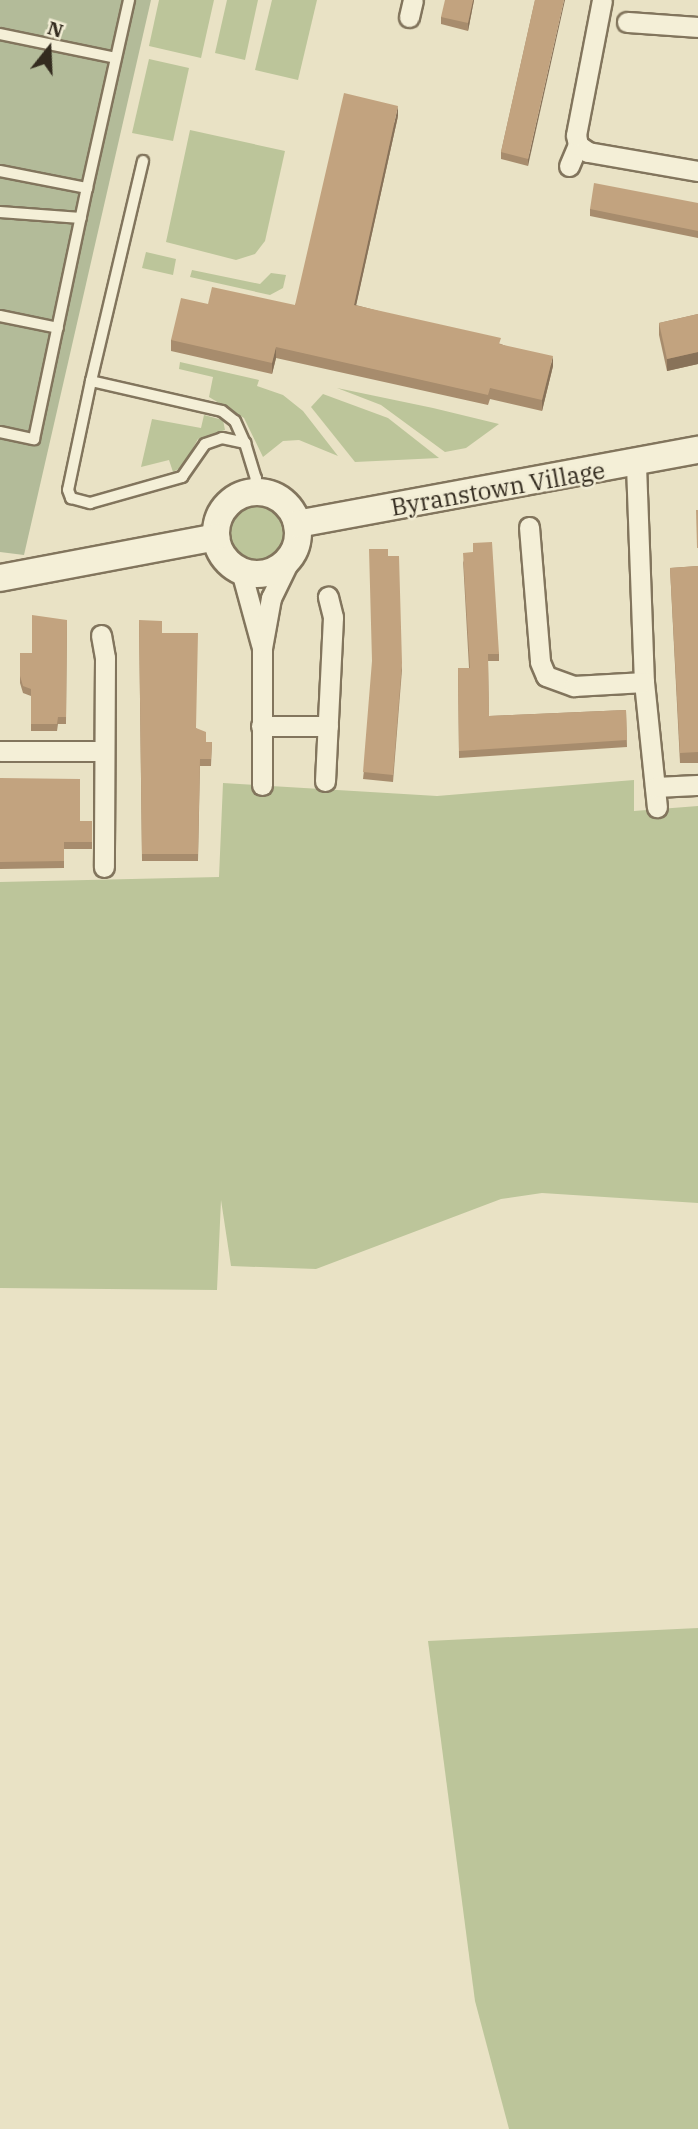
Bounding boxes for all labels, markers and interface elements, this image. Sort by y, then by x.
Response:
north arrow [14,14,84,84]
text: N [45,15,66,43]
street label: Byranstown Village [389,456,607,522]

